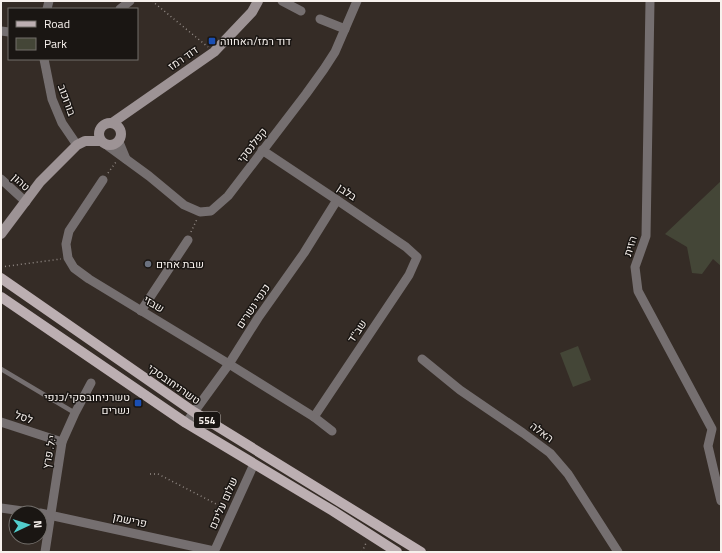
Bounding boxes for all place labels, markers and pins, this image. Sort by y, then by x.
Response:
place label: דוד רמז/האחווה [220,33,291,49]
marker: דוד רמז/האחווה [207,36,217,46]
place label: שבת אחים [156,256,204,272]
marker: שבת אחים [143,259,153,269]
place label: טשרניחובסקי/כנפי נשרים [44,389,130,418]
marker: טשרניחובסקי/כנפי נשרים [133,398,143,408]

